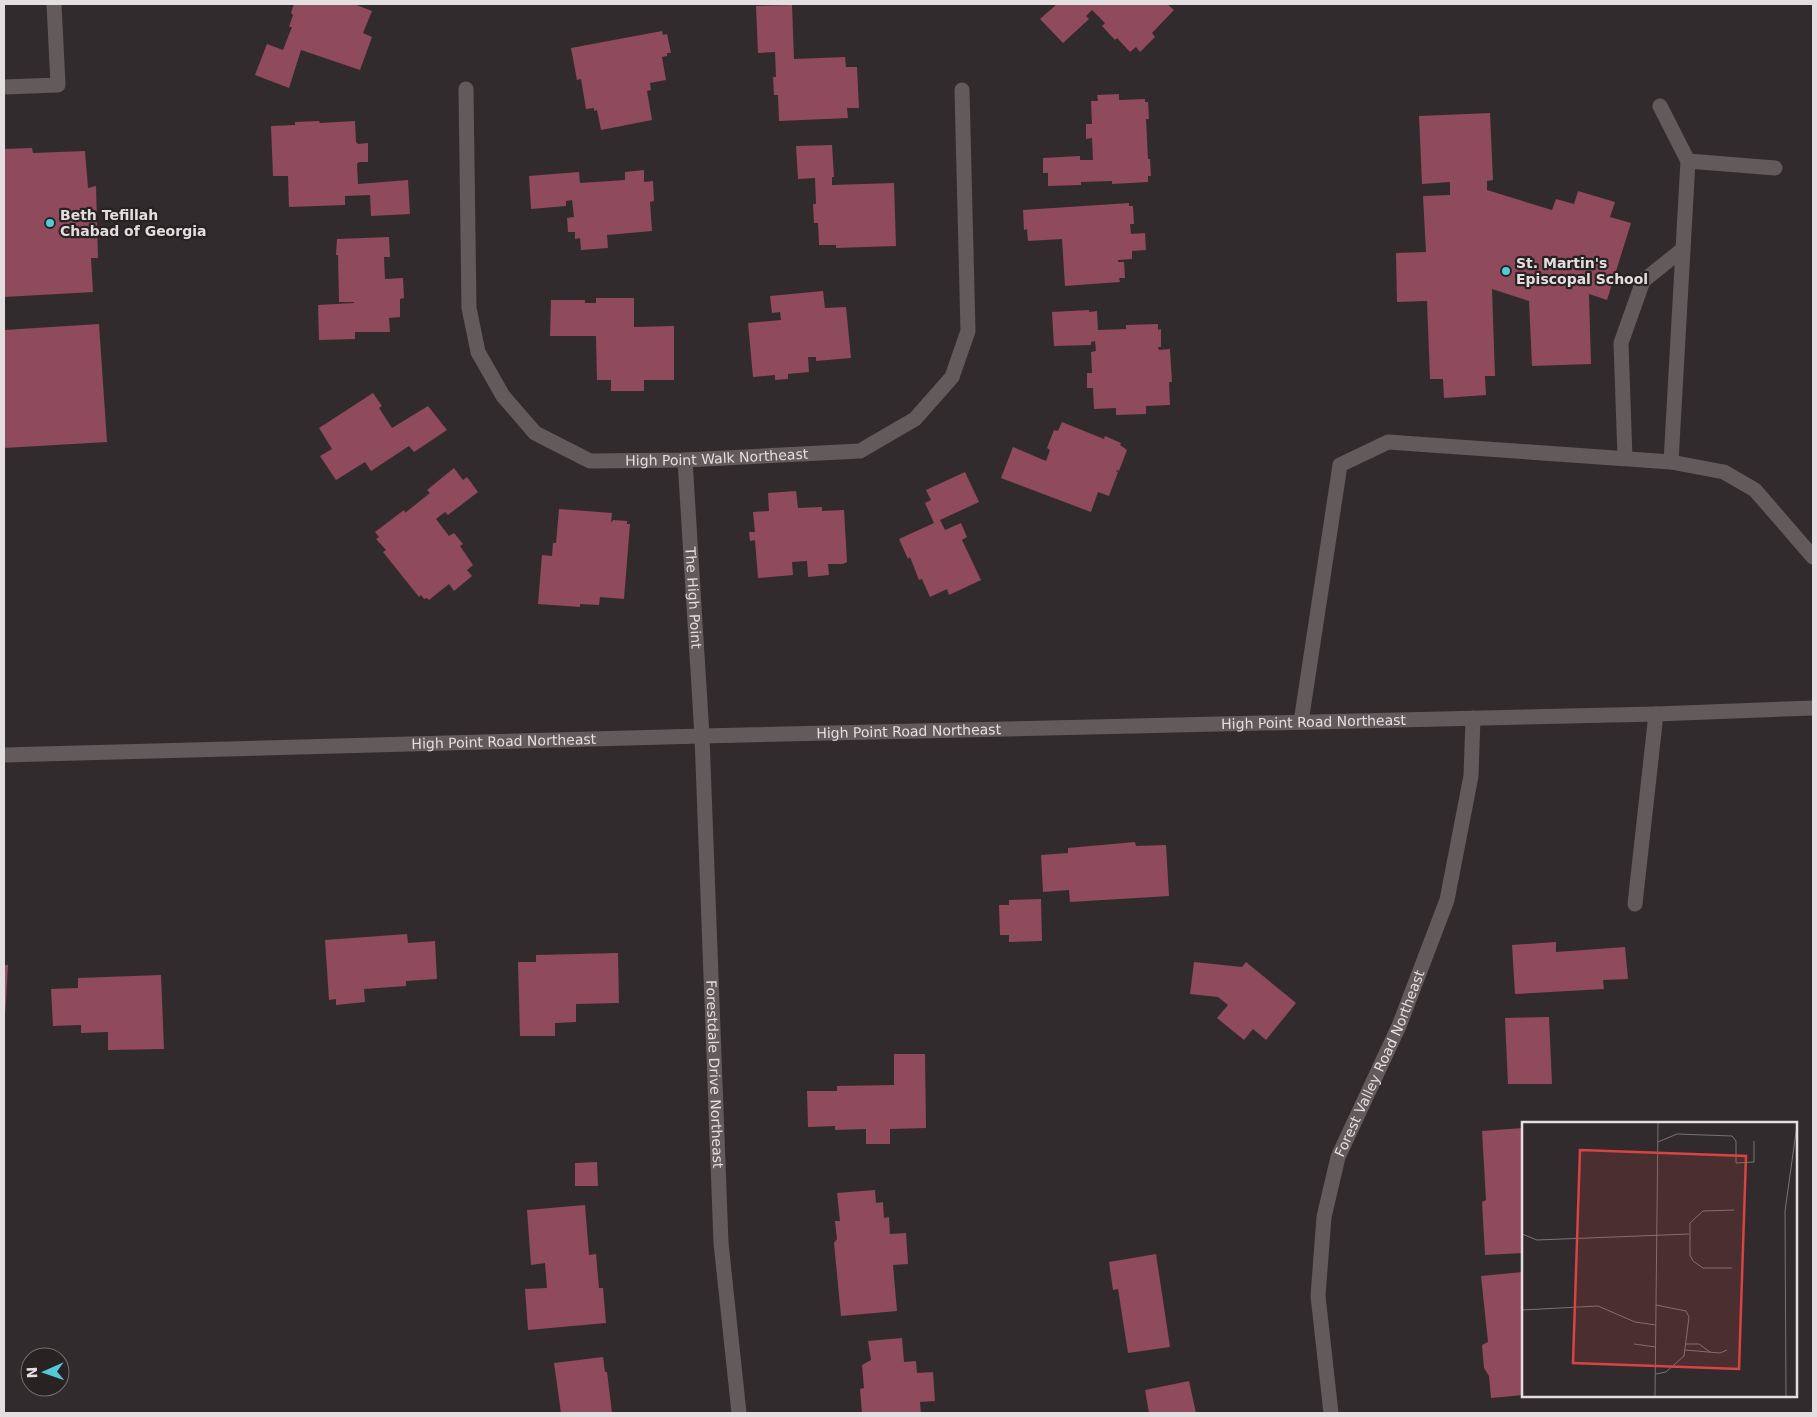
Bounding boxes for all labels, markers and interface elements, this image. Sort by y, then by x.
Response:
place label: Beth Tefillah Chabad of Georgia [60,207,206,239]
marker: Beth Tefillah Chabad of Georgia [44,217,56,229]
place label: St. Martin's Episcopal School [1516,255,1648,287]
marker: St. Martin's Episcopal School [1500,265,1512,277]
street label: High Point Walk Northeast [625,446,809,469]
street label: The High Point [682,545,705,650]
street label: High Point Road Northeast [1221,712,1407,732]
street label: High Point Road Northeast [816,721,1002,741]
street label: High Point Road Northeast [411,731,597,752]
street label: Forest Valley Road Northeast [1331,967,1428,1159]
street label: Forestdale Drive Northeast [703,980,726,1169]
inset map [1522,1122,1797,1397]
north arrow [20,1347,70,1397]
text: N [24,1366,40,1379]

